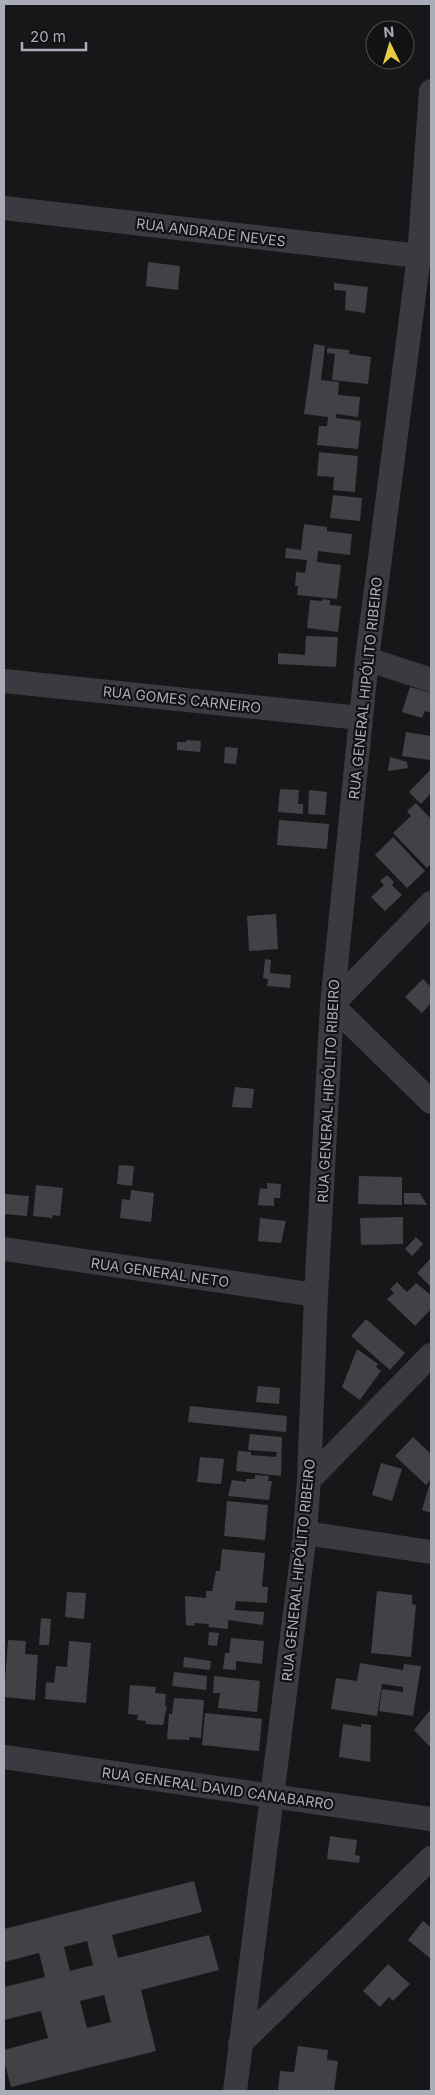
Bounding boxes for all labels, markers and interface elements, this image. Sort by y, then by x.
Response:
scale bar [22,20,86,52]
north arrow [365,20,415,70]
text: N [383,23,395,40]
text: 20 m [30,27,66,46]
street label: RUA ANDRADE NEVES [135,214,287,250]
street label: RUA GENERAL HIPÓLITO RIBEIRO [345,576,385,800]
street label: RUA GOMES CARNEIRO [102,682,262,716]
street label: RUA GENERAL HIPÓLITO RIBEIRO [314,979,342,1203]
street label: RUA GENERAL NETO [90,1254,230,1290]
street label: RUA GENERAL HIPÓLITO RIBEIRO [278,1458,318,1682]
street label: RUA GENERAL DAVID CANABARRO [101,1763,335,1813]

